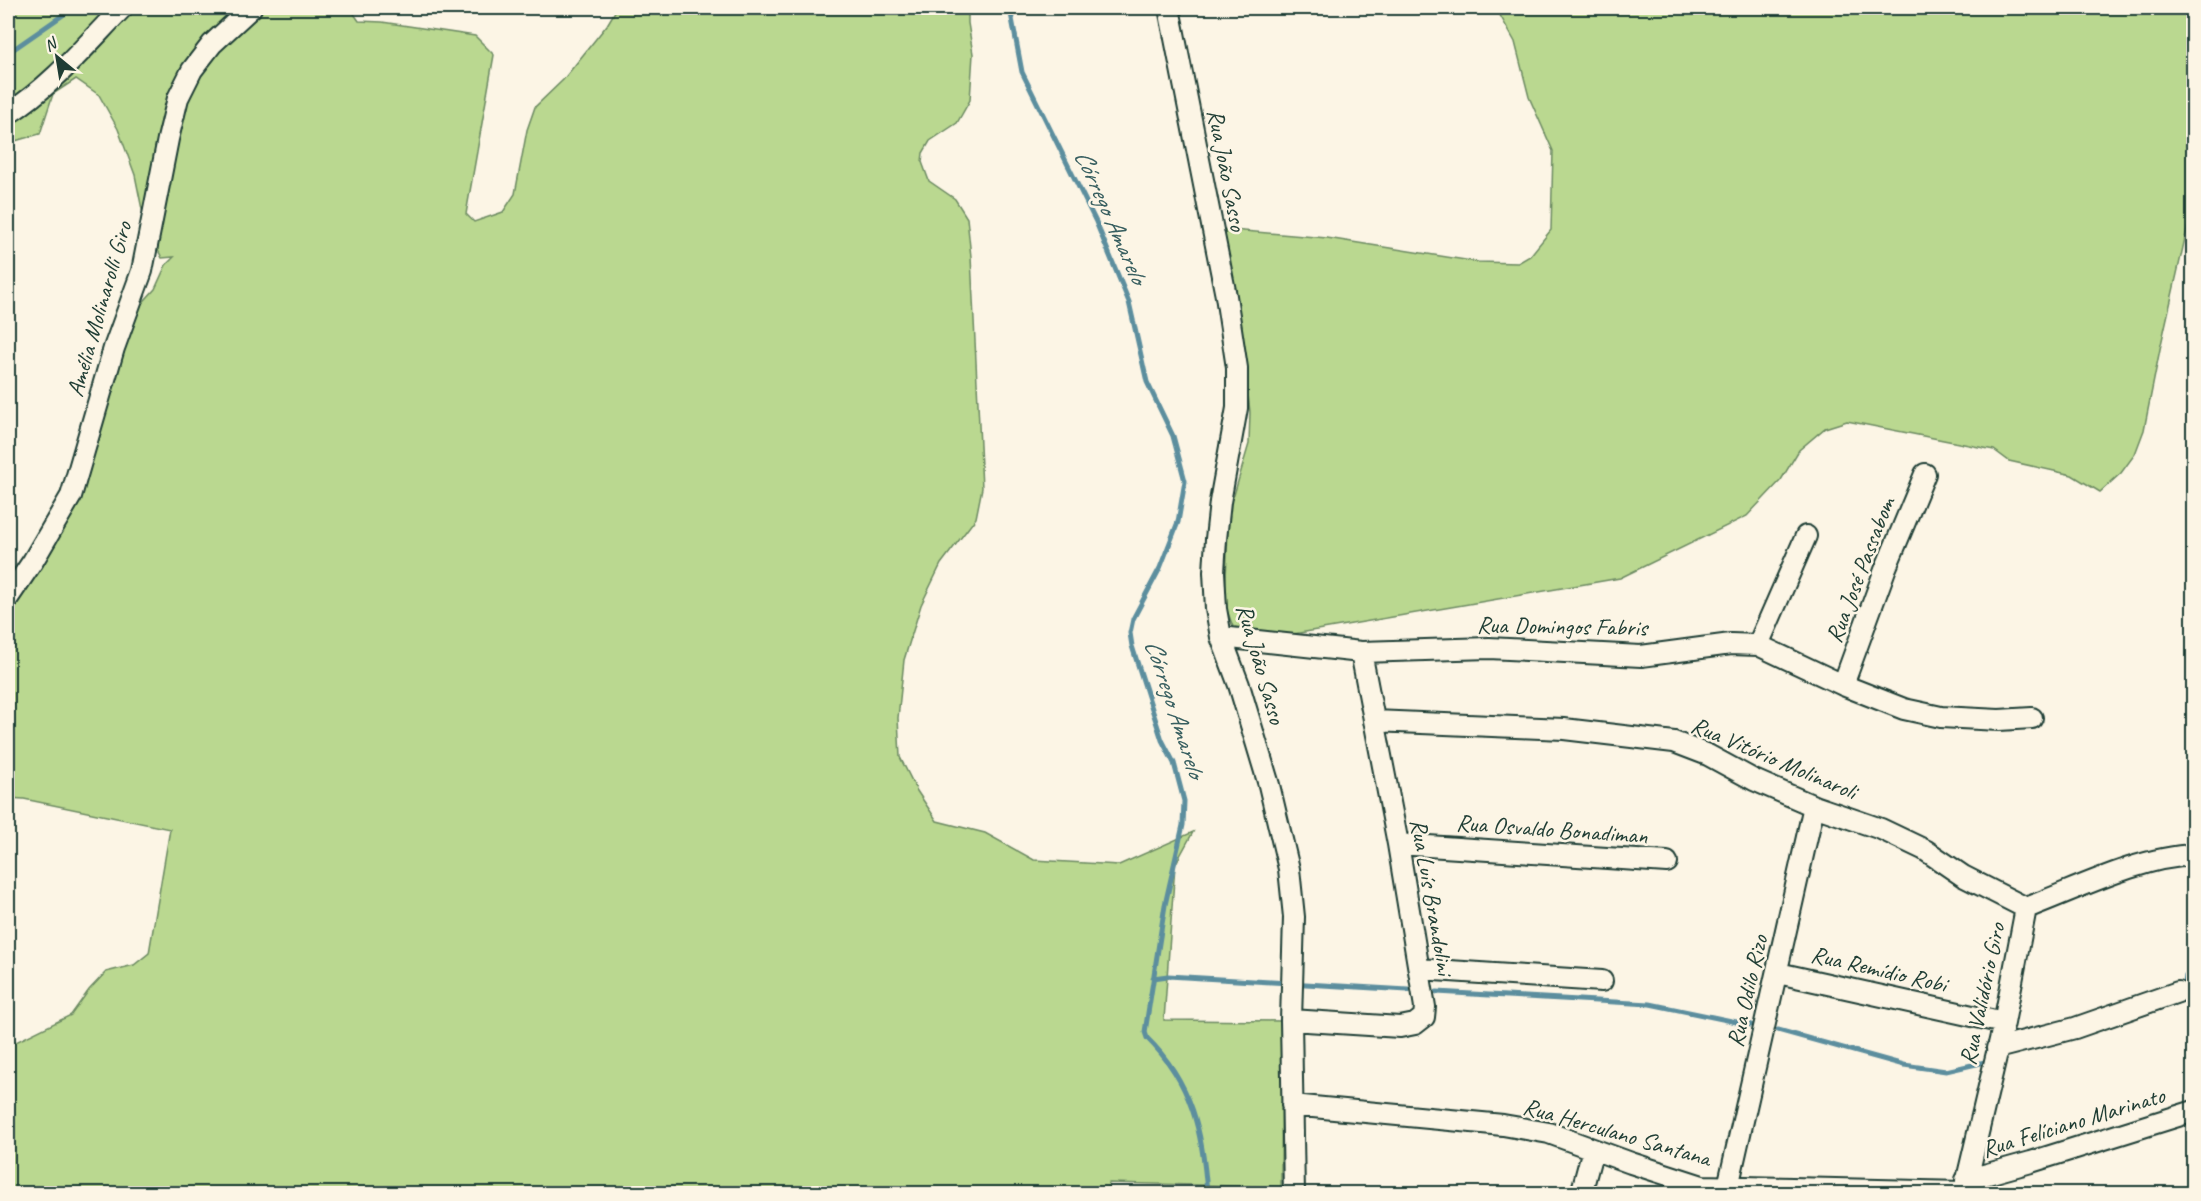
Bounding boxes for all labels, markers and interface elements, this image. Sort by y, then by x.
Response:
north arrow [27,27,87,87]
text: N [41,32,62,56]
street label: Rua João Sasso [1201,107,1254,235]
water label: Córrego Amarelo [1067,144,1157,292]
street label: Amélia Molinarolli Giro [60,217,139,400]
street label: Rua José Passabom [1819,491,1902,647]
street label: Rua João Sasso [1230,601,1293,729]
street label: Rua Domingos Fabris [1477,610,1650,643]
water label: Córrego Amarelo [1137,635,1214,786]
street label: Rua Vitório Molinaroli [1687,710,1864,807]
street label: Rua Osvaldo Bonadiman [1455,807,1649,851]
street label: Rua Luís Brandolini [1403,816,1461,980]
street label: Rua Validório Giro [1952,919,2012,1068]
street label: Rua Odilo Rizo [1720,931,1775,1050]
street label: Rua Remídio Robi [1808,939,1952,1000]
street label: Rua Felíciano Marinato [1978,1079,2170,1164]
street label: Rua Herculano Santana [1520,1091,1716,1174]

